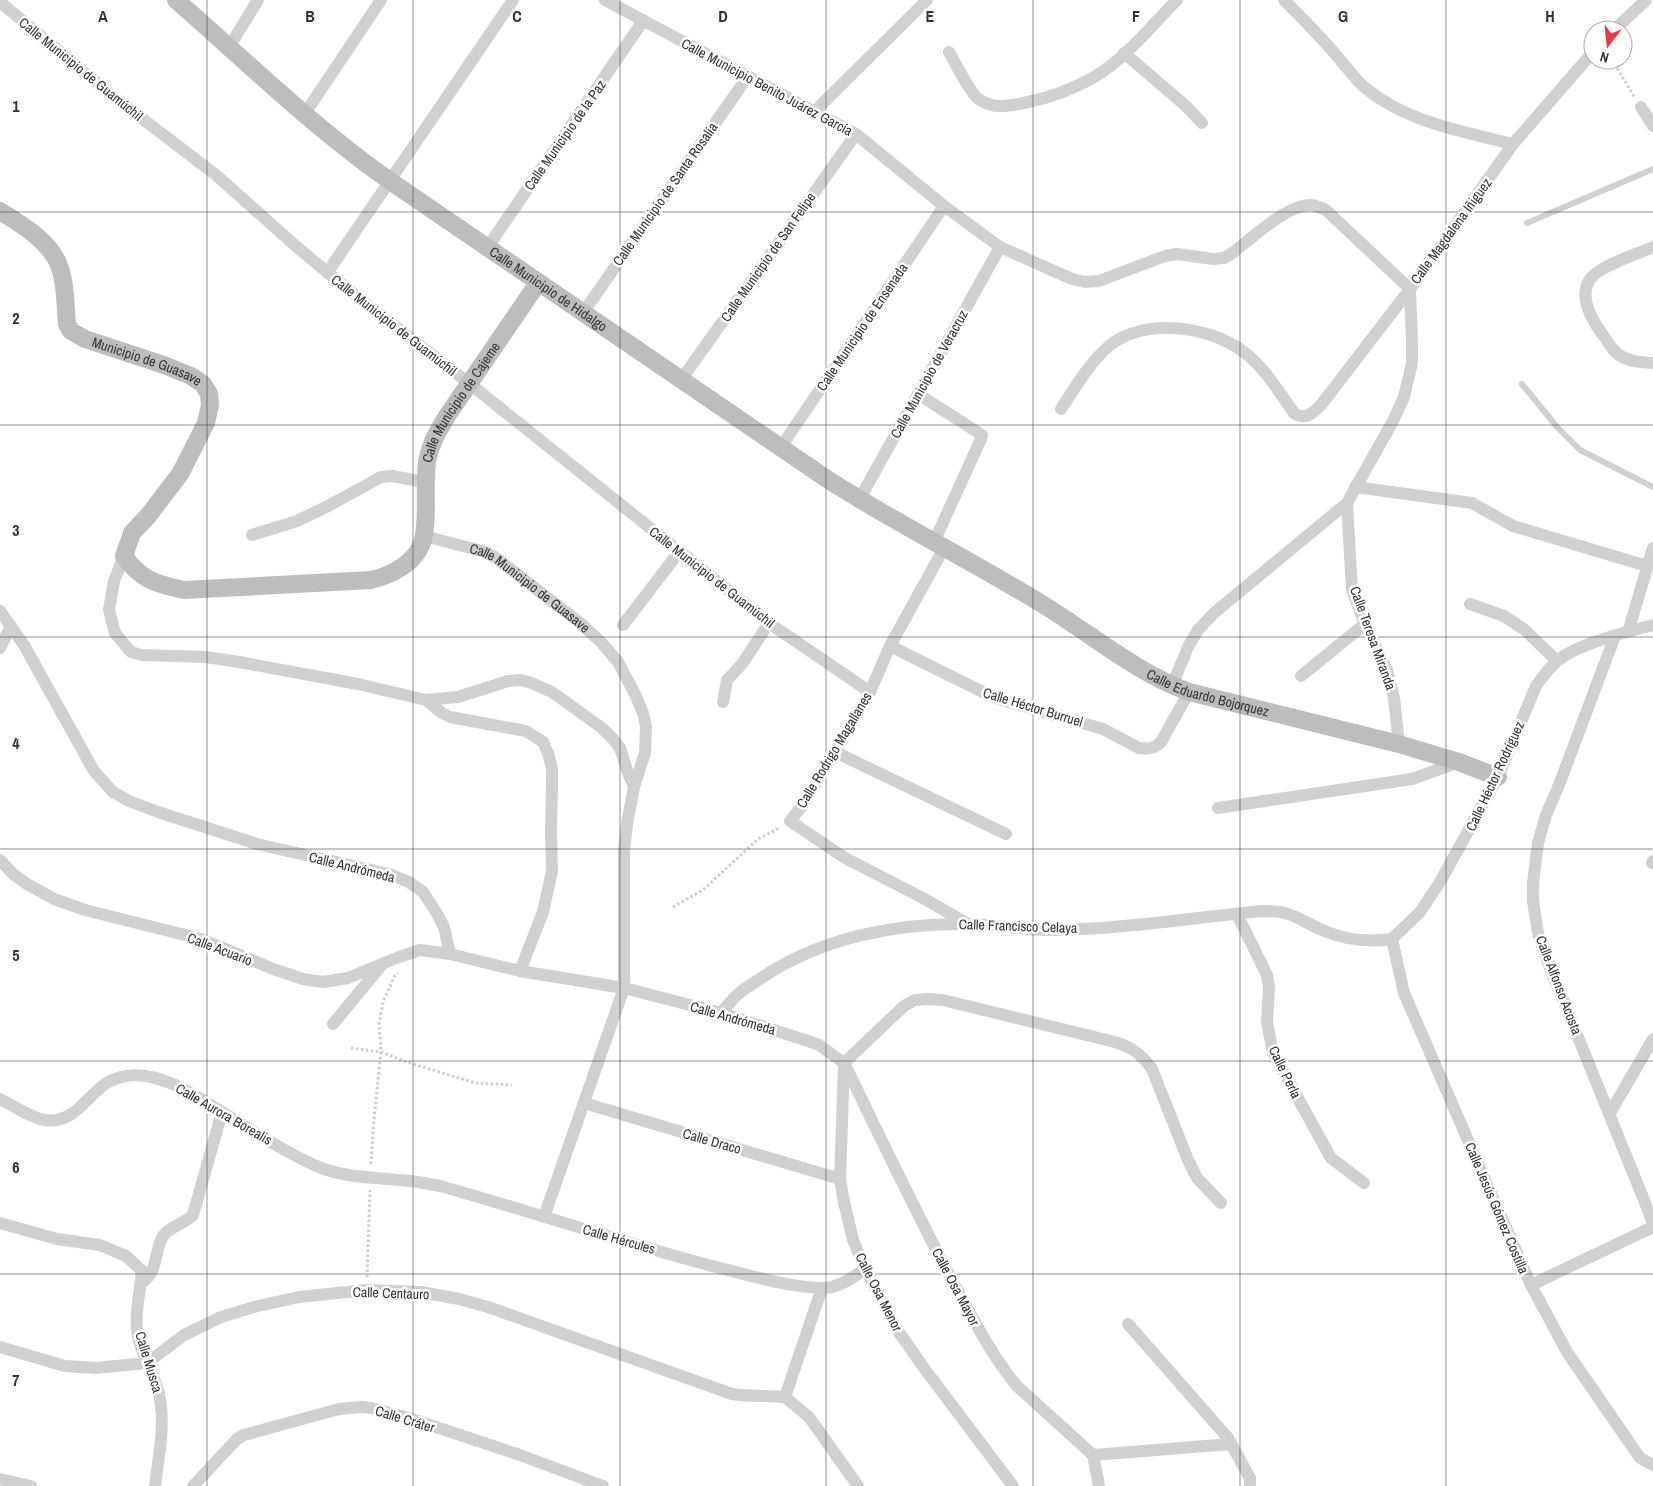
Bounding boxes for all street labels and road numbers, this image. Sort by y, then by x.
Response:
street label: Calle Municipio de Guamúchil [15,13,147,125]
street label: Calle Municipio Benito Juárez García [678,34,856,140]
street label: Calle Municipio de la Paz [520,76,610,194]
street label: Calle Municipio de Santa Rosalía [609,118,722,269]
street label: Calle Magdalena Iñiguez [1406,174,1496,288]
street label: Calle Municipio de San Felipe [716,189,820,325]
street label: Calle Municipio de Hidalgo [486,242,611,335]
street label: Calle Municipio de Ensenada [812,259,912,394]
street label: Calle Municipio de Guamúchil [328,270,460,380]
street label: Calle Municipio de Veracruz [886,306,972,441]
street label: Municipio de Guasave [90,333,205,390]
street label: Calle Municipio de Cajeme [418,338,504,464]
street label: Calle Municipio de Guamúchil [646,522,778,632]
street label: Calle Municipio de Guasave [468,539,594,637]
street label: Calle Teresa Miranda [1346,584,1400,693]
street label: Calle Eduardo Bojorquez [1143,665,1271,721]
street label: Calle Héctor Burruel [981,683,1085,731]
street label: Calle Rodrigo Magallanes [792,689,876,811]
street label: Calle Héctor Rodríguez [1462,718,1528,834]
street label: Calle Andrómeda [307,848,397,887]
street label: Calle Francisco Celaya [958,915,1078,937]
street label: Calle Acuario [185,928,255,970]
street label: Calle Alfonso Acosta [1532,933,1586,1038]
street label: Calle Andrómeda [688,997,778,1039]
street label: Calle Perla [1265,1043,1306,1102]
street label: Calle Aurora Borealis [173,1079,276,1149]
street label: Calle Draco [681,1124,743,1158]
street label: Calle Jesús Gómez Costilla [1461,1140,1533,1277]
street label: Calle Hércules [581,1220,658,1258]
street label: Calle Osa Mayor [928,1245,984,1329]
street label: Calle Osa Menor [851,1250,907,1335]
street label: Calle Centauro [352,1283,430,1303]
street label: Calle Musca [131,1329,167,1395]
street label: Calle Cráter [373,1401,437,1437]

